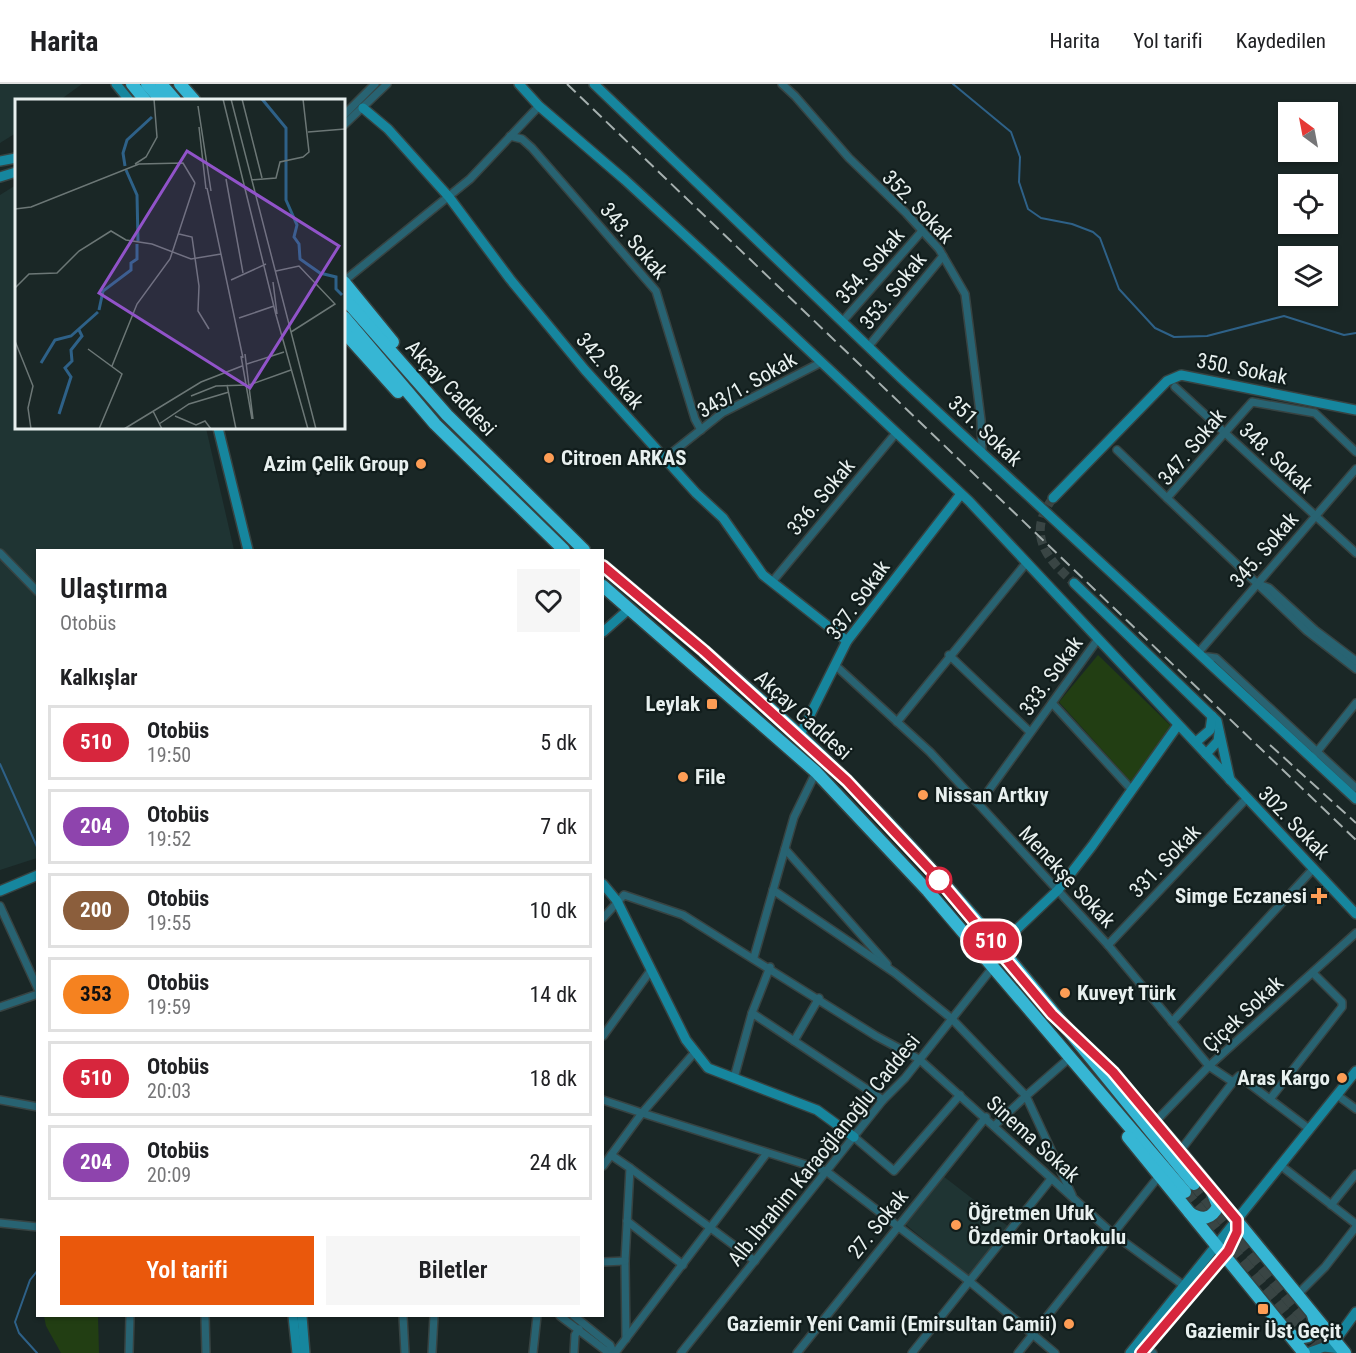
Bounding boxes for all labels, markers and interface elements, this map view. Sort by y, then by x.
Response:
text: Harita [30,25,98,58]
text: Harita [1050,29,1100,53]
text: Yol tarifi [1133,29,1203,53]
text: Kaydedilen [1236,29,1326,53]
inset map [15,99,345,429]
north arrow [1278,102,1338,162]
map controls [1278,102,1338,306]
street label: 352. Sokak [877,166,959,249]
button: locate [1278,174,1338,234]
street label: 343. Sokak [595,198,673,284]
street label: 354. Sokak [831,223,910,309]
button: layers [1278,246,1338,306]
street label: 353. Sokak [855,247,932,334]
street label: 342. Sokak [571,328,649,414]
street label: Akçay Caddesi [401,335,501,441]
street label: 343/1. Sokak [693,347,801,423]
street label: 350. Sokak [1195,348,1290,390]
street label: 351. Sokak [943,391,1027,471]
street label: 347. Sokak [1153,404,1231,490]
street label: 348. Sokak [1234,418,1318,498]
place label: Citroen ARKAS [561,446,687,470]
marker: Citroen ARKAS [542,451,556,465]
place label: Azim Çelik Group [264,452,409,476]
street label: 336. Sokak [782,454,860,540]
marker: Azim Çelik Group [414,457,428,471]
street label: 345. Sokak [1225,507,1304,593]
street label: 337. Sokak [821,555,895,644]
button: heart [517,569,580,632]
text: Ulaştırma [60,572,168,605]
text: Otobüs [60,611,116,635]
street label: 333. Sokak [1014,631,1088,720]
text: Kalkışlar [60,665,138,690]
street label: Akçay Caddesi [750,665,856,765]
place label: Leylak [645,692,701,716]
marker: Leylak [705,697,719,711]
text: Otobüs [147,718,209,743]
text: 510 [80,730,112,754]
text: 5 dk [540,730,577,755]
text: 19:50 [147,743,191,767]
place label: File [695,765,726,789]
marker: File [676,770,690,784]
street label: 302. Sokak [1253,782,1335,865]
place label: Nissan Artkıy [935,783,1049,807]
marker: Nissan Artkıy [916,788,930,802]
text: Otobüs [147,802,209,827]
text: 204 [80,814,112,838]
text: 7 dk [540,814,577,839]
street label: 331. Sokak [1124,819,1206,902]
street label: Menekşe Sokak [1014,821,1120,933]
text: 19:52 [147,827,191,851]
unlabelled marker [926,867,952,893]
place label: Simge Eczanesi [1175,884,1307,908]
text: Otobüs [147,886,209,911]
marker: Simge Eczanesi [1312,889,1326,903]
text: 200 [80,898,112,922]
text: 10 dk [529,898,577,923]
text: 19:55 [147,911,191,935]
line badge: 510 [956,922,1026,960]
text: 510 [975,929,1007,953]
text: Otobüs [147,970,209,995]
street label: Çiçek Sokak [1198,970,1288,1057]
place label: Kuveyt Türk [1077,981,1177,1005]
text: 353 [80,982,112,1006]
text: 14 dk [529,982,577,1007]
marker: Kuveyt Türk [1058,986,1072,1000]
text: 19:59 [147,995,191,1019]
street label: Alb.İbrahim Karaoğlanoğlu Caddesi [723,1029,925,1271]
text: Otobüs [147,1054,209,1079]
text: 510 [80,1066,112,1090]
text: 18 dk [529,1066,577,1091]
place label: Aras Kargo [1237,1066,1330,1090]
marker: Aras Kargo [1335,1071,1349,1085]
text: 20:03 [147,1079,191,1103]
street label: Sinema Sokak [982,1091,1085,1187]
text: Otobüs [147,1138,209,1163]
text: 204 [80,1150,112,1174]
text: 24 dk [529,1150,577,1175]
text: 20:09 [147,1163,191,1187]
street label: 27. Sokak [843,1184,913,1263]
place label: Öğretmen Ufuk Özdemir Ortaokulu [968,1201,1126,1249]
marker: Öğretmen Ufuk Özdemir Ortaokulu [949,1218,963,1232]
button: Yol tarifi [60,1236,314,1305]
button: Biletler [326,1236,580,1305]
marker: Gaziemir Üst Geçit [1256,1302,1270,1316]
place label: Gaziemir Yeni Camii (Emirsultan Camii) [727,1312,1057,1336]
marker: Gaziemir Yeni Camii (Emirsultan Camii) [1062,1317,1076,1331]
place label: Gaziemir Üst Geçit [1185,1319,1341,1343]

